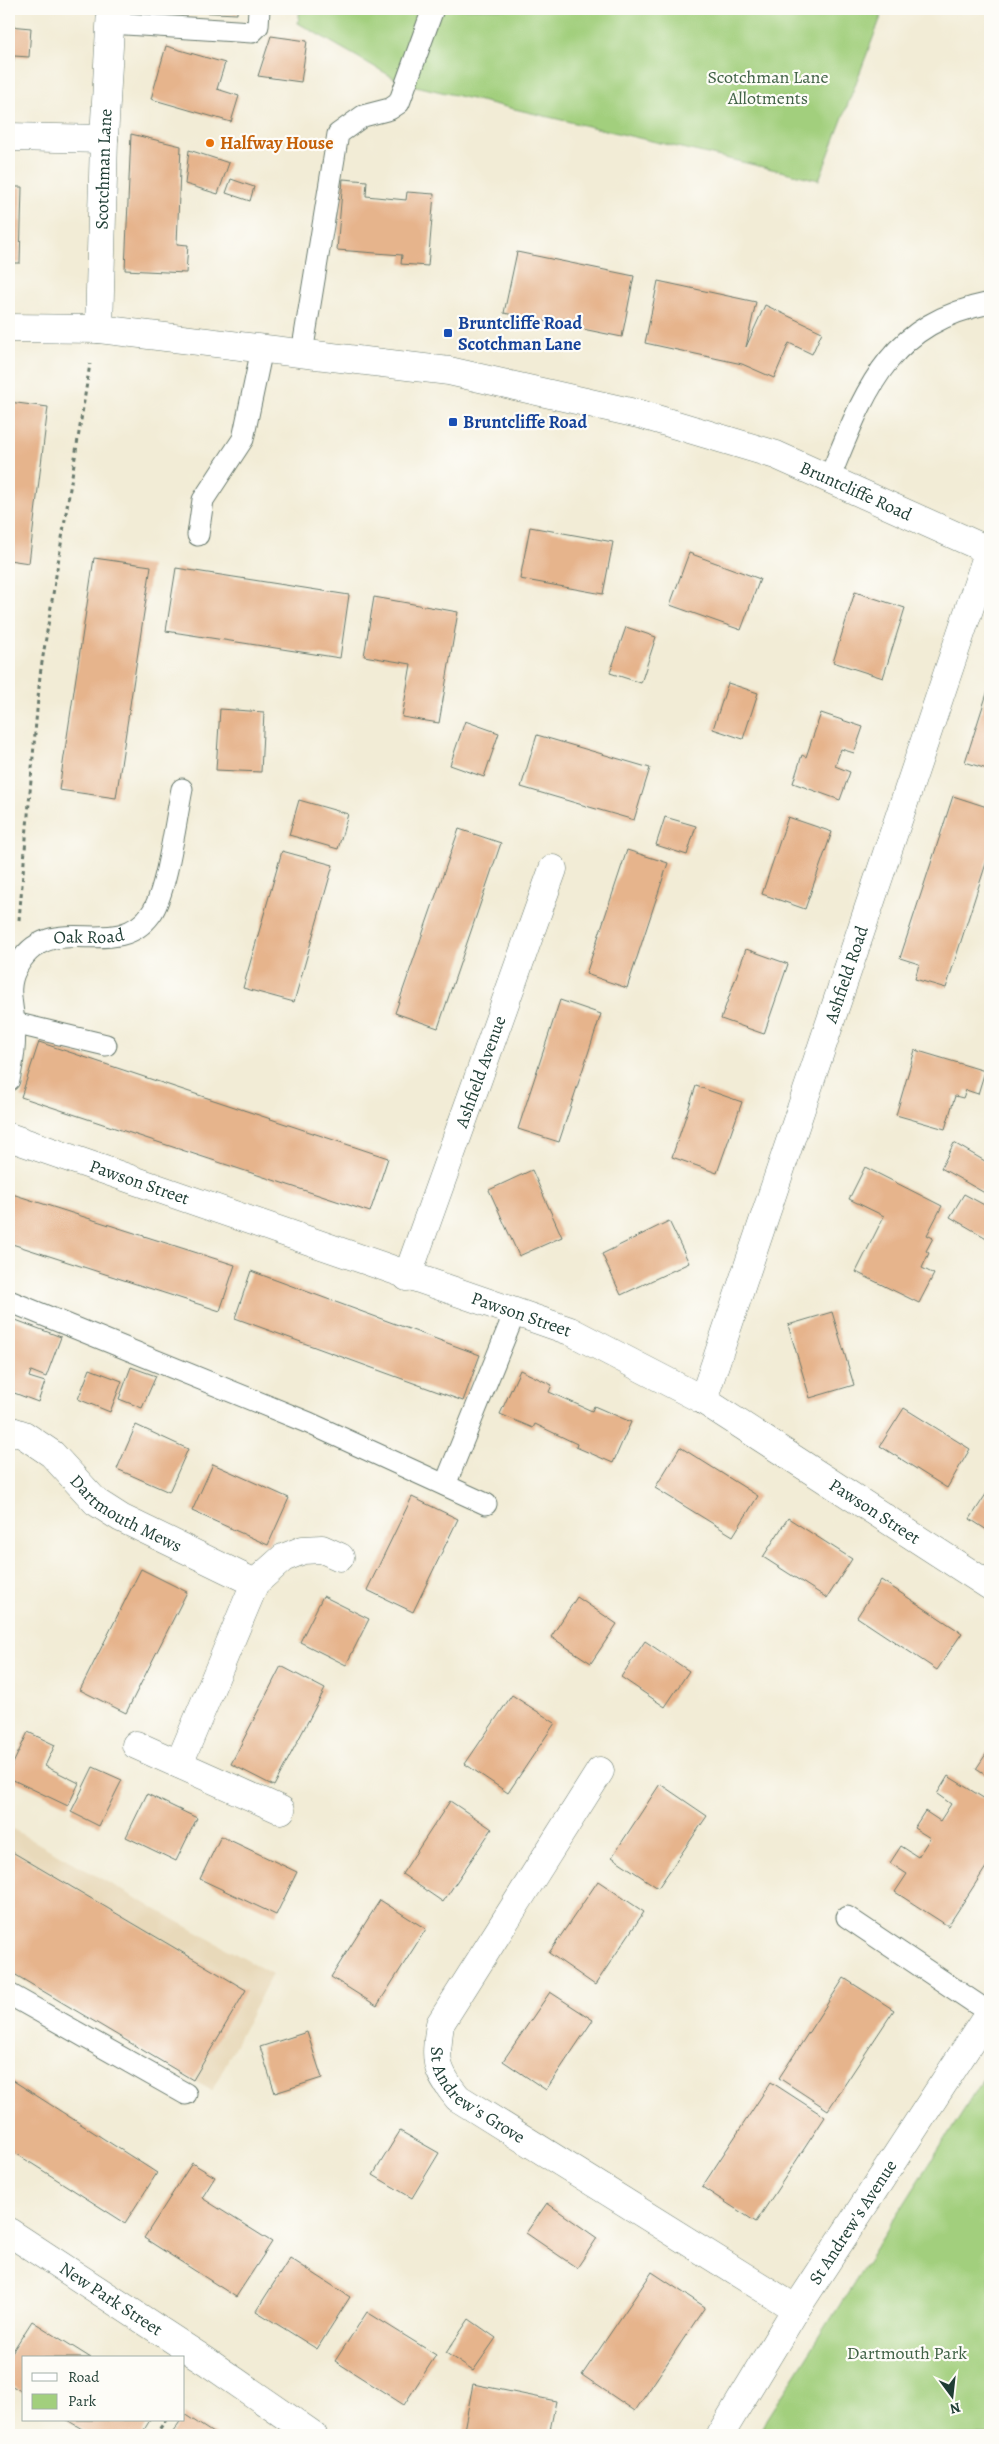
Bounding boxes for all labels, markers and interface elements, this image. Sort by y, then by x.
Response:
park label: Scotchman Lane Allotments [708,65,828,110]
street label: Scotchman Lane [90,108,118,230]
place label: Halfway House [220,131,334,155]
marker: Halfway House [204,137,216,149]
place label: Bruntcliffe Road Scotchman Lane [458,311,582,356]
marker: Bruntcliffe Road Scotchman Lane [442,327,454,339]
place label: Bruntcliffe Road [463,410,587,434]
marker: Bruntcliffe Road [447,416,459,428]
street label: Bruntcliffe Road [796,455,916,527]
street label: Oak Road [52,922,127,950]
street label: Ashfield Road [818,922,874,1027]
street label: Ashfield Avenue [449,1012,512,1132]
street label: Pawson Street [86,1154,193,1211]
street label: Pawson Street [468,1286,574,1343]
street label: Dartmouth Mews [64,1469,186,1558]
street label: Pawson Street [824,1473,925,1550]
street label: St Andrew's Grove [425,2046,530,2149]
street label: St Andrew's Avenue [803,2155,902,2289]
street label: New Park Street [55,2256,167,2341]
park label: Dartmouth Park [847,2341,967,2365]
legend [22,2356,185,2422]
text: Road [68,2367,100,2387]
north arrow [926,2372,976,2422]
text: Park [68,2391,97,2411]
text: N [948,2398,963,2419]

